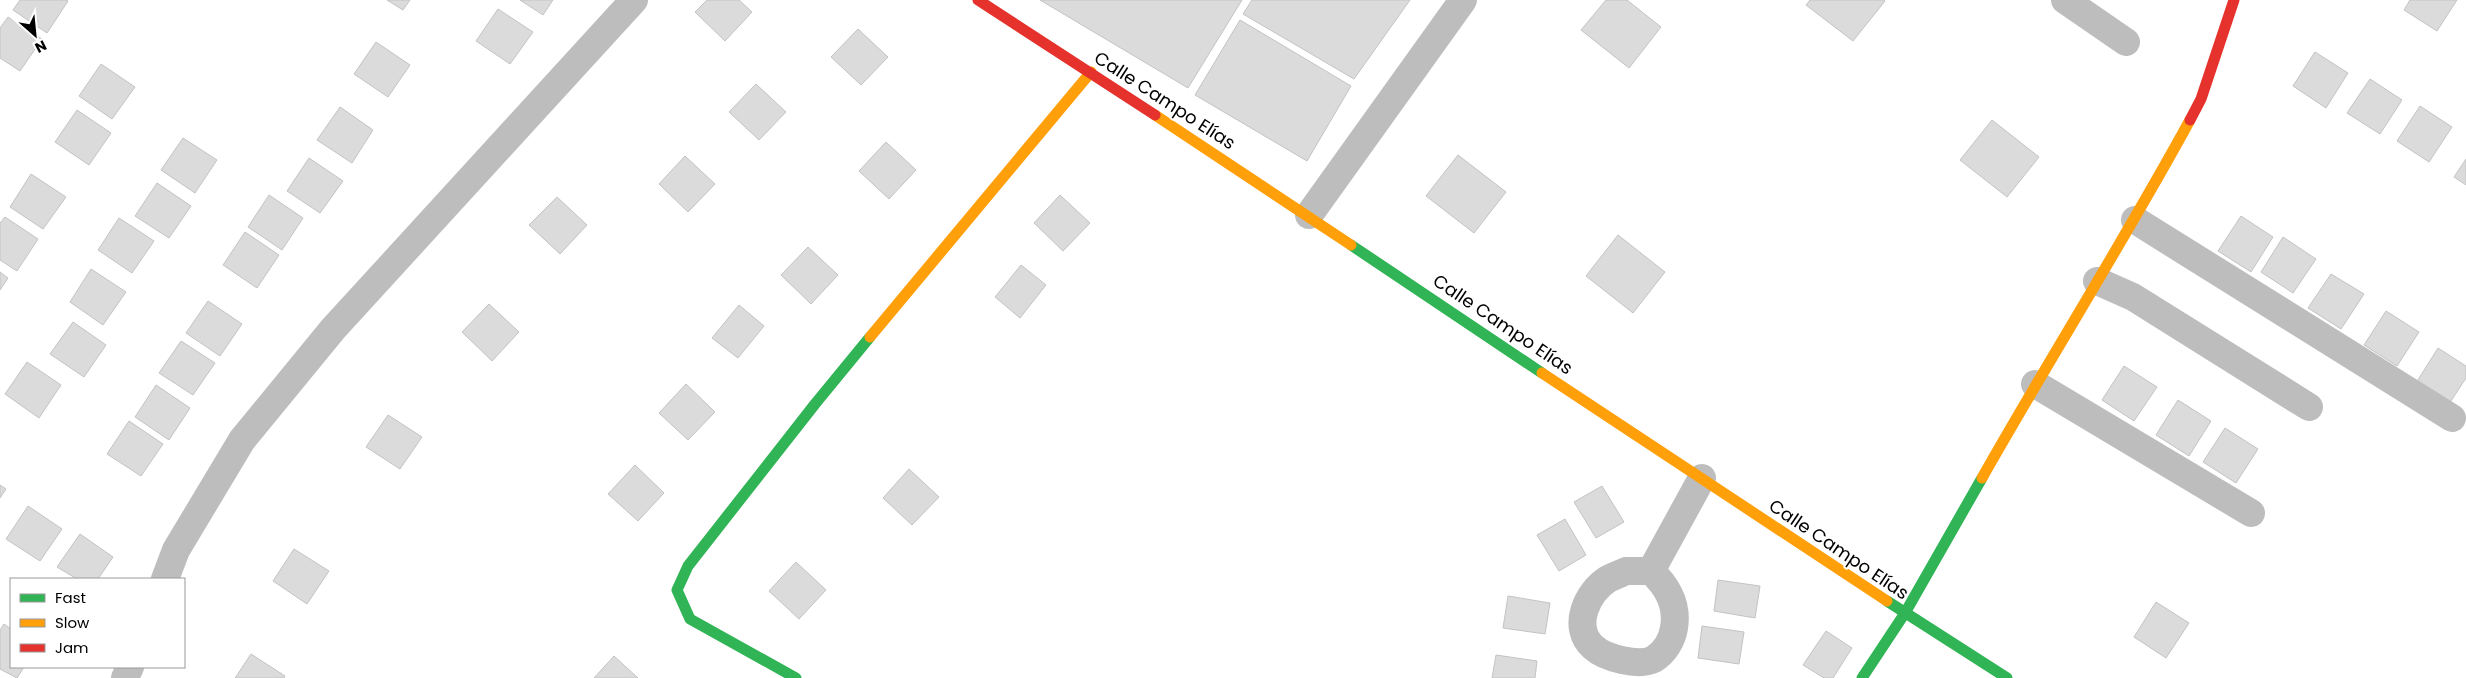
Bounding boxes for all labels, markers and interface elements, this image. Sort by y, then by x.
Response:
north arrow [10,10,60,60]
text: N [32,35,50,58]
street label: Calle Campo Elías [1090,45,1240,155]
street label: Calle Campo Elías [1428,268,1578,380]
street label: Calle Campo Elías [1764,493,1914,605]
legend [10,578,185,668]
text: Fast [55,587,86,608]
text: Slow [55,612,90,633]
text: Jam [55,637,89,658]

